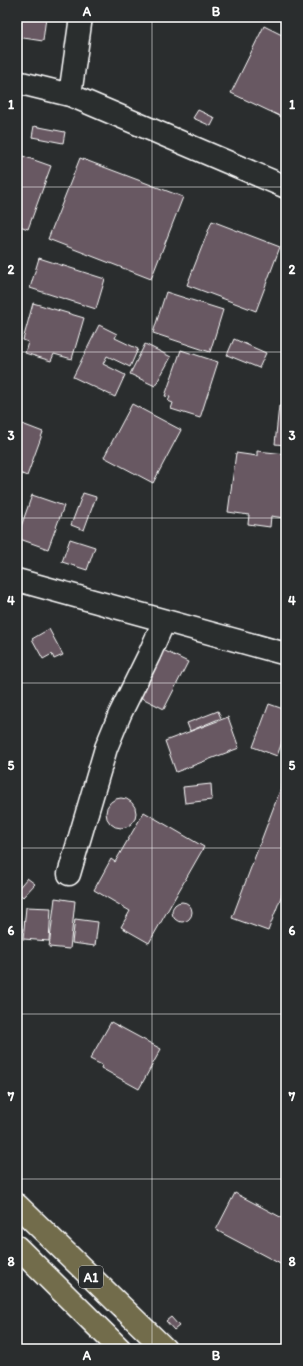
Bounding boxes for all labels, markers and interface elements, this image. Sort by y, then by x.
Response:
text: A [82,4,92,19]
text: B [212,4,221,19]
text: 1 [8,97,14,112]
text: 1 [289,97,295,112]
text: 2 [8,262,15,277]
text: 2 [289,262,296,277]
text: 3 [7,428,15,443]
text: 3 [288,428,296,443]
text: 4 [7,593,15,608]
text: 4 [288,593,296,608]
text: 5 [8,758,15,773]
text: 5 [289,758,296,773]
text: 6 [8,923,15,938]
text: 6 [289,923,296,938]
text: 7 [7,1089,15,1104]
text: 7 [288,1089,296,1104]
text: 8 [7,1254,15,1269]
text: 8 [288,1254,296,1269]
road number: A1 [79,1266,103,1288]
text: A [82,1348,92,1363]
text: B [212,1348,221,1363]

